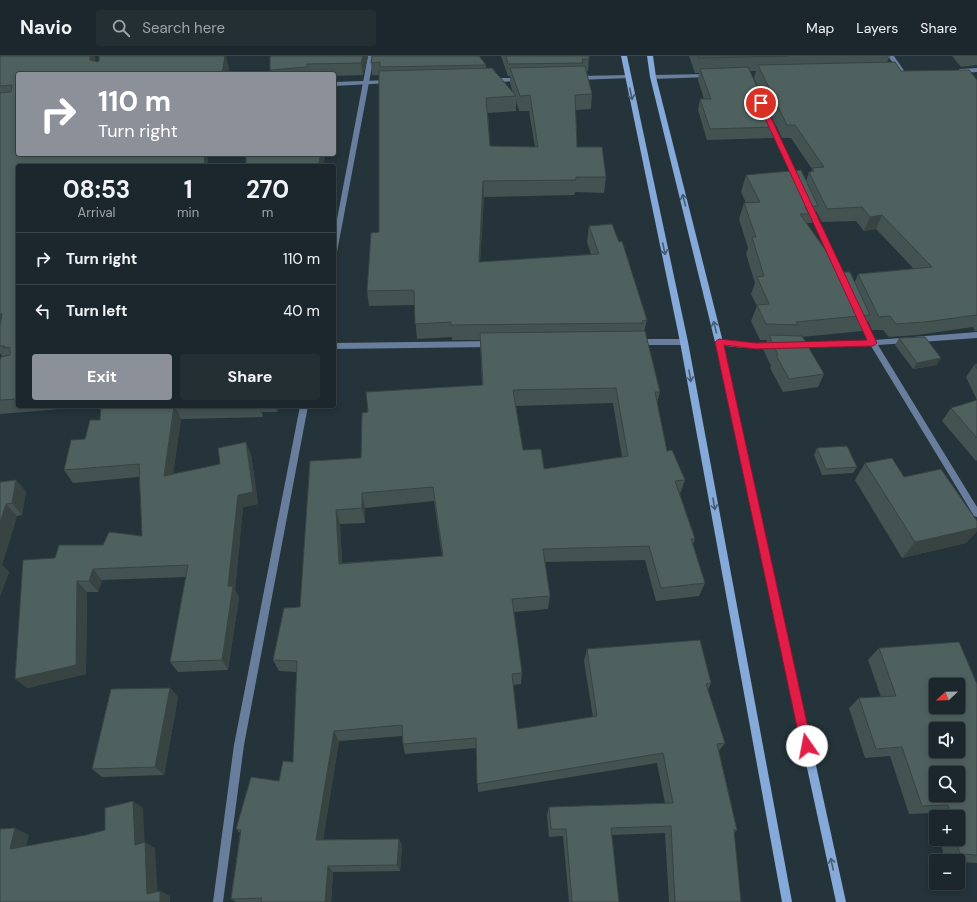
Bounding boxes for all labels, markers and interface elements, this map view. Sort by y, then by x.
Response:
search box [96,10,376,46]
text: Navio [20,15,72,40]
icon: search [110,17,132,39]
text: Search here [142,18,225,38]
text: Map [806,19,834,37]
text: Layers [856,19,898,37]
text: Share [920,19,957,37]
text: 110 m [98,83,171,120]
pin [744,86,778,120]
icon: right [32,88,84,140]
one-way arrow [628,88,636,101]
icon: arrive [750,92,772,114]
text: Turn right [98,119,178,143]
text: 08:53 [63,174,130,205]
text: 1 [184,174,192,205]
text: 270 [246,174,289,205]
one-way arrow [680,194,687,207]
text: Arrival [78,204,115,221]
text: min [177,204,199,221]
text: m [262,204,273,221]
one-way arrow [661,242,669,255]
icon: right [32,248,54,270]
text: Turn right [66,249,137,269]
text: 110 m [283,249,320,269]
icon: left [32,300,54,322]
text: Turn left [66,301,127,321]
text: 40 m [283,301,320,321]
one-way arrow [711,320,718,333]
button: Exit [32,354,172,400]
button: Share [180,354,320,400]
one-way arrow [687,369,695,382]
one-way arrow [710,497,718,510]
north arrow [929,678,965,714]
map controls [929,678,965,890]
button: sound [929,722,965,758]
position arrow [786,725,828,767]
button: search [929,766,965,802]
button: + [929,810,965,846]
button: − [929,854,965,890]
one-way arrow [828,858,836,871]

